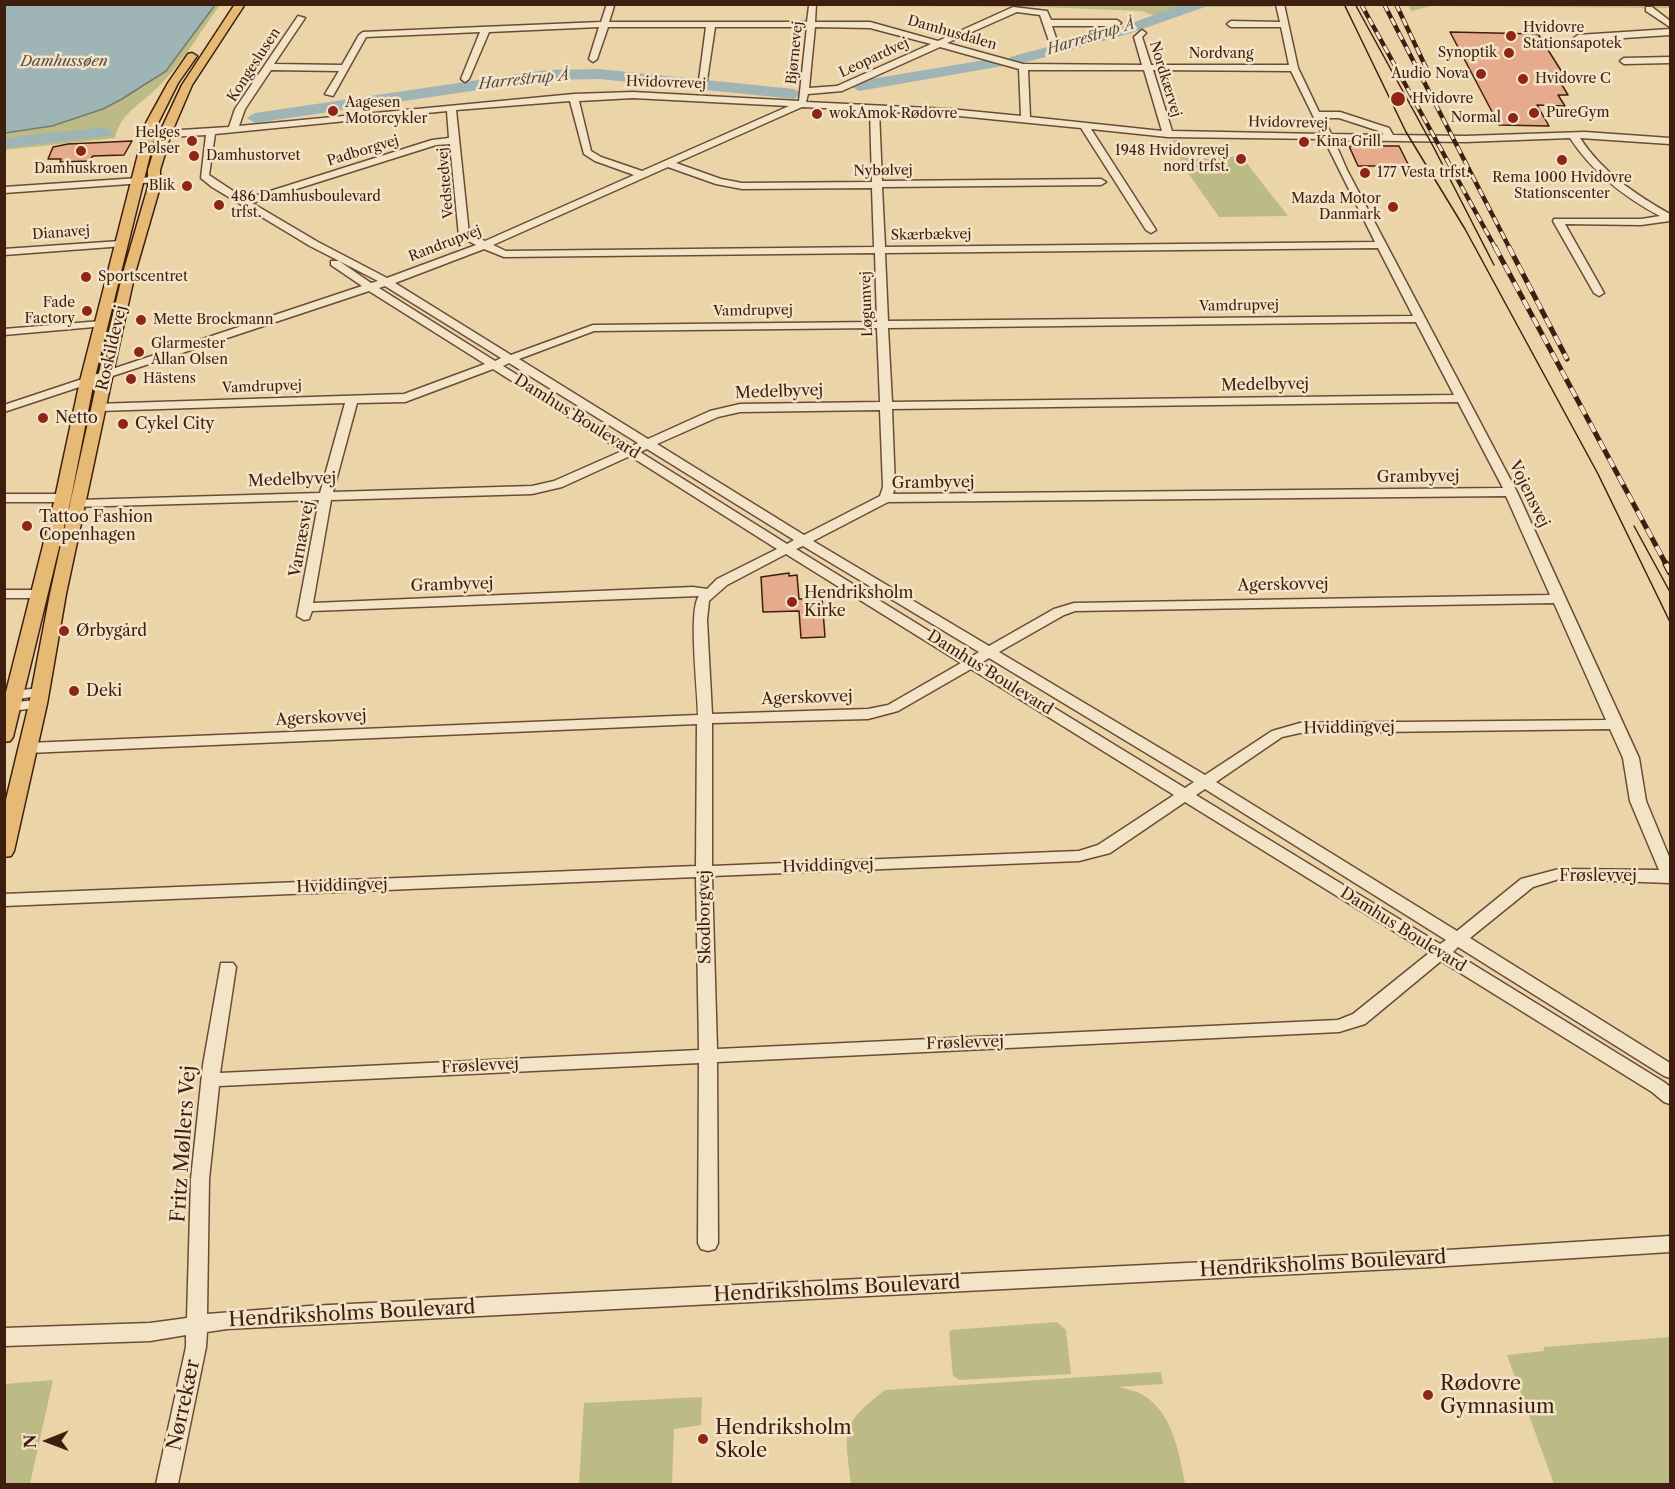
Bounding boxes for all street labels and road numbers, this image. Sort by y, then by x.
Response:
street label: Damhusdalen [906,12,998,54]
street label: Bjørnevej [783,20,807,86]
street label: Kongeslusen [224,25,284,105]
street label: Leopardvej [837,35,911,81]
street label: Nordkærvej [1146,39,1184,119]
street label: Nordvang [1189,46,1253,62]
street label: Hvidovrevej [626,73,706,93]
street label: Hvidovrevej [1248,114,1328,132]
street label: Padborgvej [325,132,401,170]
street label: Vedstedvej [435,147,457,219]
street label: Nybølvej [853,162,913,180]
street label: Randrupvej [406,222,484,266]
street label: Dianavej [32,223,90,243]
street label: Skærbækvej [890,226,972,244]
street label: Løgumvej [857,271,877,337]
street label: Vamdrupvej [1199,297,1279,315]
street label: Vamdrupvej [713,302,793,320]
street label: Roskildevej [93,303,131,393]
street label: Damhus Boulevard [511,371,643,463]
street label: Medelbyvej [1221,375,1309,395]
street label: Vamdrupvej [222,377,302,397]
street label: Medelbyvej [735,381,823,403]
street label: Vojensvej [1505,457,1553,531]
street label: Grambyvej [1376,467,1460,487]
street label: Medelbyvej [248,469,336,491]
street label: Grambyvej [891,473,975,493]
street label: Varnæsvej [286,499,318,579]
street label: Grambyvej [410,574,494,596]
street label: Agerskovvej [1237,575,1329,595]
street label: Damhus Boulevard [924,627,1056,719]
street label: Agerskovvej [761,687,853,709]
street label: Agerskovvej [275,706,367,730]
street label: Hviddingvej [1303,718,1395,738]
street label: Hviddingvej [782,855,874,877]
street label: Frøslevvej [1559,866,1637,886]
street label: Skodborgvej [695,870,715,964]
street label: Hviddingvej [296,875,388,897]
street label: Damhus Boulevard [1337,884,1469,976]
street label: Frøslevvej [926,1032,1004,1054]
street label: Frøslevvej [441,1054,519,1078]
street label: Fritz Møllers Vej [167,1065,201,1223]
street label: Hendriksholms Boulevard [1199,1246,1447,1282]
street label: Hendriksholms Boulevard [713,1271,961,1307]
street label: Hendriksholms Boulevard [228,1296,476,1332]
street label: Nørrekær [163,1357,205,1453]

